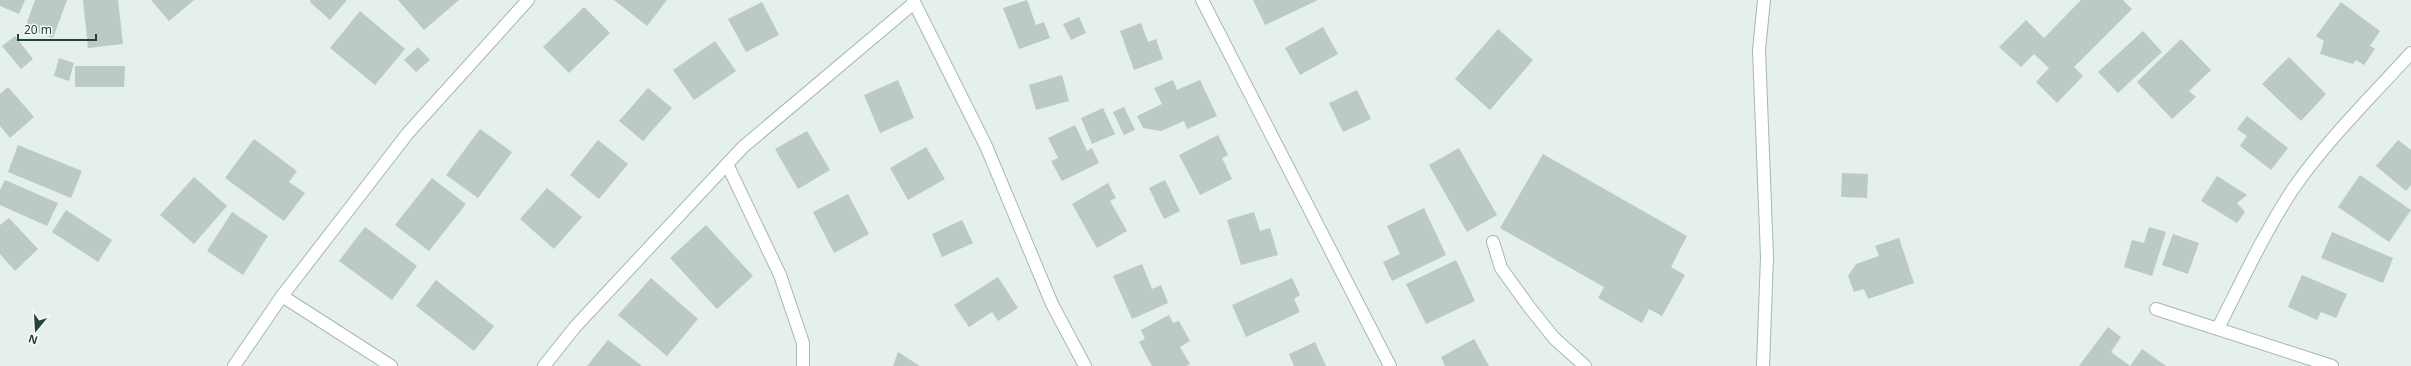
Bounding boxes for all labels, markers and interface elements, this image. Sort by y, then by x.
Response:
scale bar [18,16,96,42]
text: 20 m [24,21,52,38]
north arrow [16,310,56,350]
text: N [26,331,39,349]

